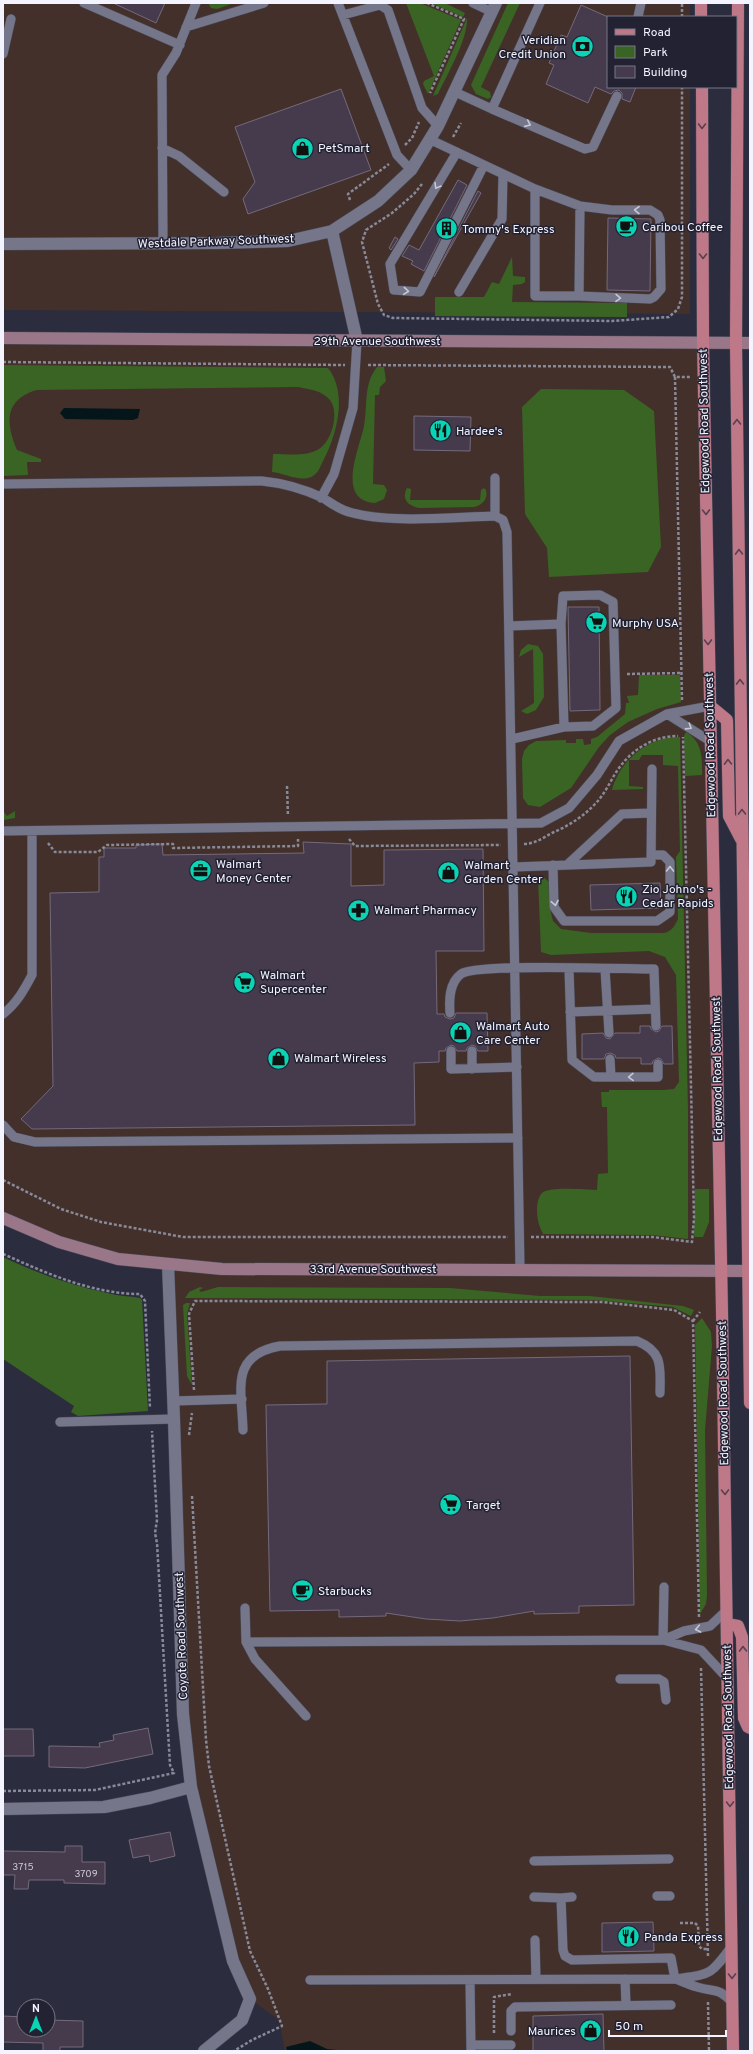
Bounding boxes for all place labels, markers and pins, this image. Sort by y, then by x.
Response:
place label: Veridian Credit Union [499,33,566,63]
bank icon: Veridian Credit Union [569,34,595,60]
shop icon: PetSmart [290,135,316,161]
place label: PetSmart [318,141,370,157]
cafe icon: Caribou Coffee [613,214,639,240]
building icon: Tommy's Express [433,216,459,242]
place label: Caribou Coffee [642,220,723,236]
place label: Tommy's Express [462,222,555,238]
restaurant icon: Hardee's [427,418,453,444]
place label: Hardee's [456,424,503,440]
supermarket icon: Murphy USA [584,610,610,636]
place label: Murphy USA [612,616,679,632]
place label: Walmart Money Center [216,857,292,887]
office icon: Walmart Money Center [188,858,214,884]
place label: Walmart Garden Center [464,858,543,888]
shop icon: Walmart Garden Center [435,859,461,885]
place label: Zio Johno's - Cedar Rapids [642,882,714,912]
restaurant icon: Zio Johno's - Cedar Rapids [613,883,639,909]
pharmacy icon: Walmart Pharmacy [345,897,371,923]
place label: Walmart Pharmacy [374,903,477,919]
place label: Walmart Supercenter [260,968,327,998]
supermarket icon: Walmart Supercenter [231,969,257,995]
place label: Walmart Auto Care Center [476,1019,550,1049]
shop icon: Walmart Auto Care Center [448,1020,474,1046]
shop icon: Walmart Wireless [265,1045,291,1071]
place label: Walmart Wireless [294,1051,387,1067]
supermarket icon: Target [437,1492,463,1518]
place label: Target [466,1498,501,1514]
cafe icon: Starbucks [289,1578,315,1604]
place label: Starbucks [318,1584,372,1600]
restaurant icon: Panda Express [615,1924,641,1950]
place label: Panda Express [644,1930,723,1946]
shop icon: Maurices [578,2018,604,2044]
place label: Maurices [528,2024,576,2040]

